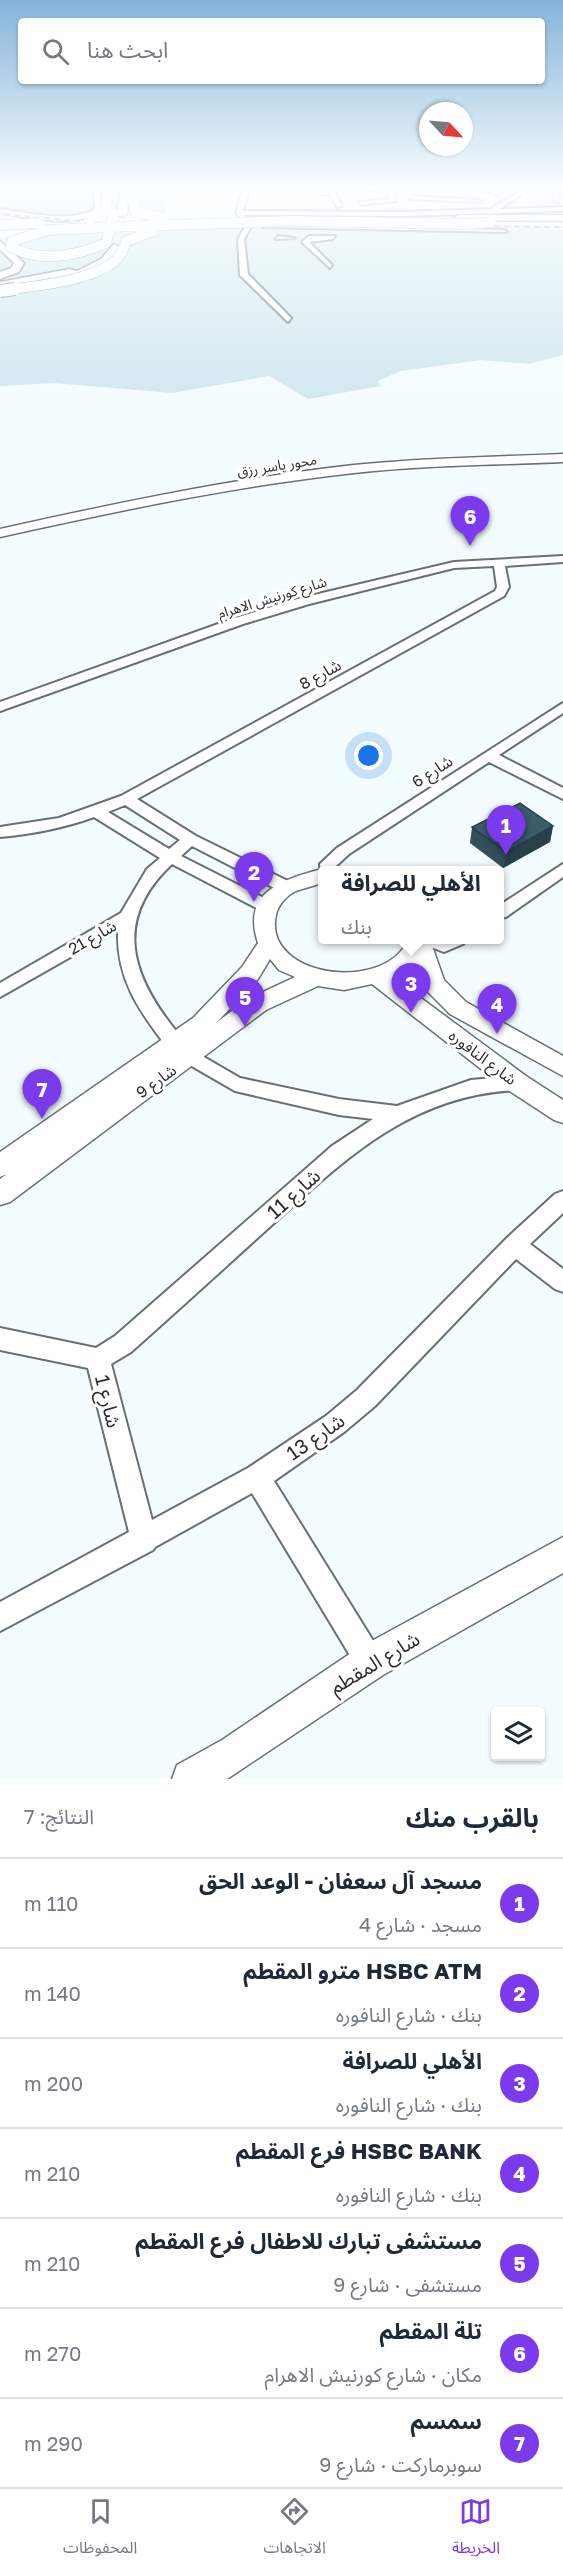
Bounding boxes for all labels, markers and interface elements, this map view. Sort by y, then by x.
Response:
search box [18,18,545,84]
icon: search [39,35,72,68]
text: ابحث هنا [87,36,168,63]
north arrow [419,102,473,156]
street label: محور ياسر رزق [236,450,318,481]
pin: 6 [450,496,490,546]
street label: شارع كورنيش الاهرام [216,572,329,625]
street label: شارع 8 [295,654,346,696]
your location [354,741,383,770]
street label: شارع 6 [408,750,458,794]
pin: 1 [486,806,526,855]
pin: 2 [234,852,274,902]
popup [318,866,504,944]
text: الأهلي للصرافة [341,869,481,896]
text: بنك [341,914,372,938]
street label: شارع 21 [64,915,121,961]
pin: 3 [392,964,430,1013]
pin: 5 [226,978,264,1027]
pin: 4 [478,984,516,1034]
street label: شارع النافوره [443,1025,521,1091]
street label: شارع 9 [132,1060,182,1105]
pin: 7 [22,1070,62,1119]
street label: شارع 11 [261,1163,327,1226]
street label: شارع 1 [87,1372,127,1431]
street label: شارع 13 [281,1407,351,1468]
street label: شارع المقطم [325,1626,425,1702]
map controls [491,1707,545,1761]
button: layers [491,1707,545,1761]
text: بالقرب منك [406,1802,539,1833]
text: النتائج: 7 [24,1804,94,1828]
text: مسجد آل سعفان - الوعد الحق [199,1867,482,1894]
text: 110 m [24,1891,79,1915]
text: 1 [514,1891,525,1915]
text: مسجد · شارع 4 [359,1912,482,1936]
text: HSBC ATM مترو المقطم [243,1957,482,1984]
text: 140 m [24,1981,81,2005]
text: 2 [513,1981,526,2005]
text: بنك · شارع النافوره [336,2002,482,2026]
text: الأهلي للصرافة [342,2047,482,2074]
text: 200 m [24,2071,83,2095]
text: 3 [513,2071,526,2095]
text: بنك · شارع النافوره [336,2092,482,2116]
text: HSBC BANK فرع المقطم [236,2137,482,2164]
text: 210 m [24,2161,80,2185]
text: 4 [513,2161,526,2185]
text: بنك · شارع النافوره [336,2182,482,2206]
text: مستشفى تبارك للاطفال فرع المقطم [135,2227,482,2254]
text: 210 m [24,2251,80,2275]
text: 5 [513,2251,526,2275]
text: مستشفى · شارع 9 [333,2272,482,2296]
text: تلة المقطم [380,2317,482,2344]
text: 270 m [24,2341,81,2365]
text: 6 [513,2341,526,2365]
text: مكان · شارع كورنيش الاهرام [264,2362,482,2386]
text: سمسم [410,2407,482,2434]
text: 290 m [24,2431,83,2455]
text: 7 [514,2431,525,2455]
text: سوبرماركت · شارع 9 [319,2452,482,2476]
tab: المحفوظات [63,2495,137,2565]
tab: الاتجاهات [263,2495,326,2565]
tab: الخريطة [452,2495,500,2565]

